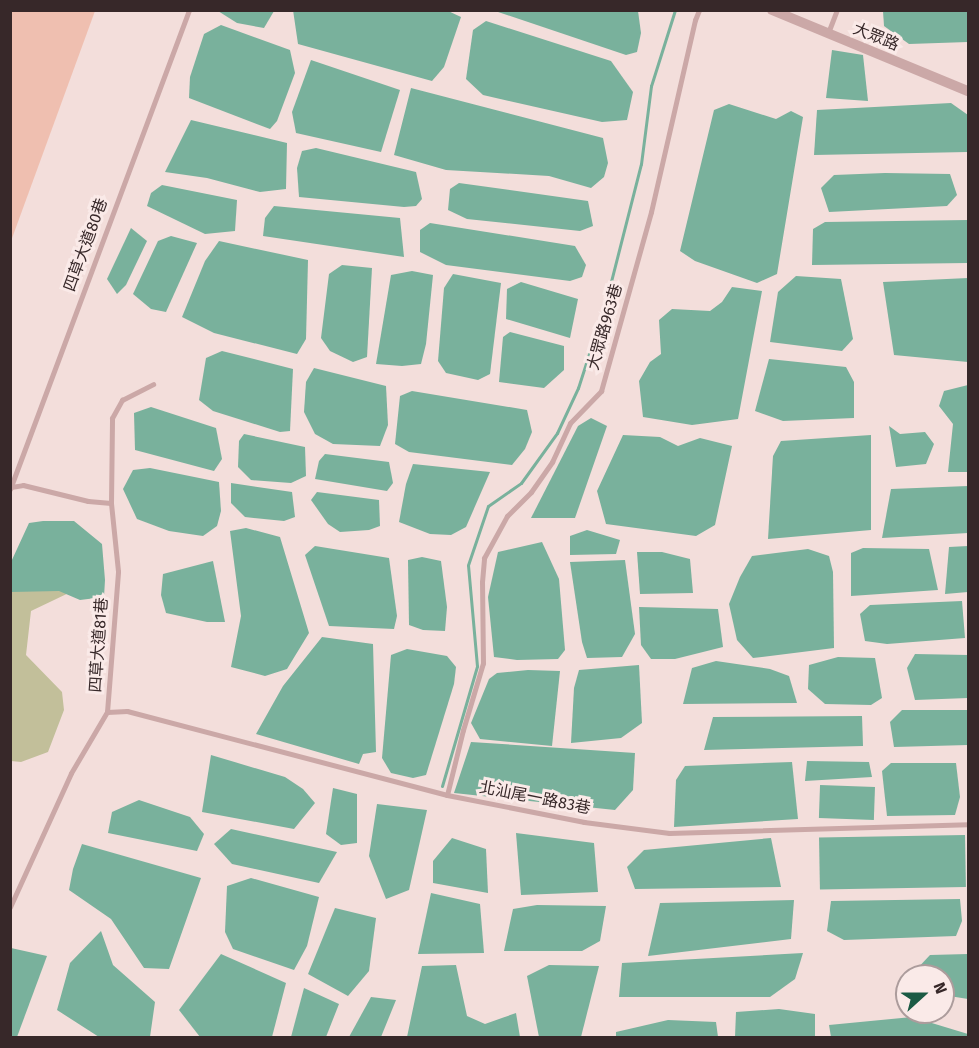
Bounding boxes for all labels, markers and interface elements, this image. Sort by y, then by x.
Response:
street label: 大眾路 [850,19,902,55]
street label: 四草大道80巷 [60,196,112,294]
street label: 大眾路963巷 [584,282,626,372]
street label: 四草大道81巷 [86,597,112,693]
street label: 北汕尾一路83巷 [478,778,592,818]
north arrow [895,964,955,1024]
text: N [930,980,951,996]

